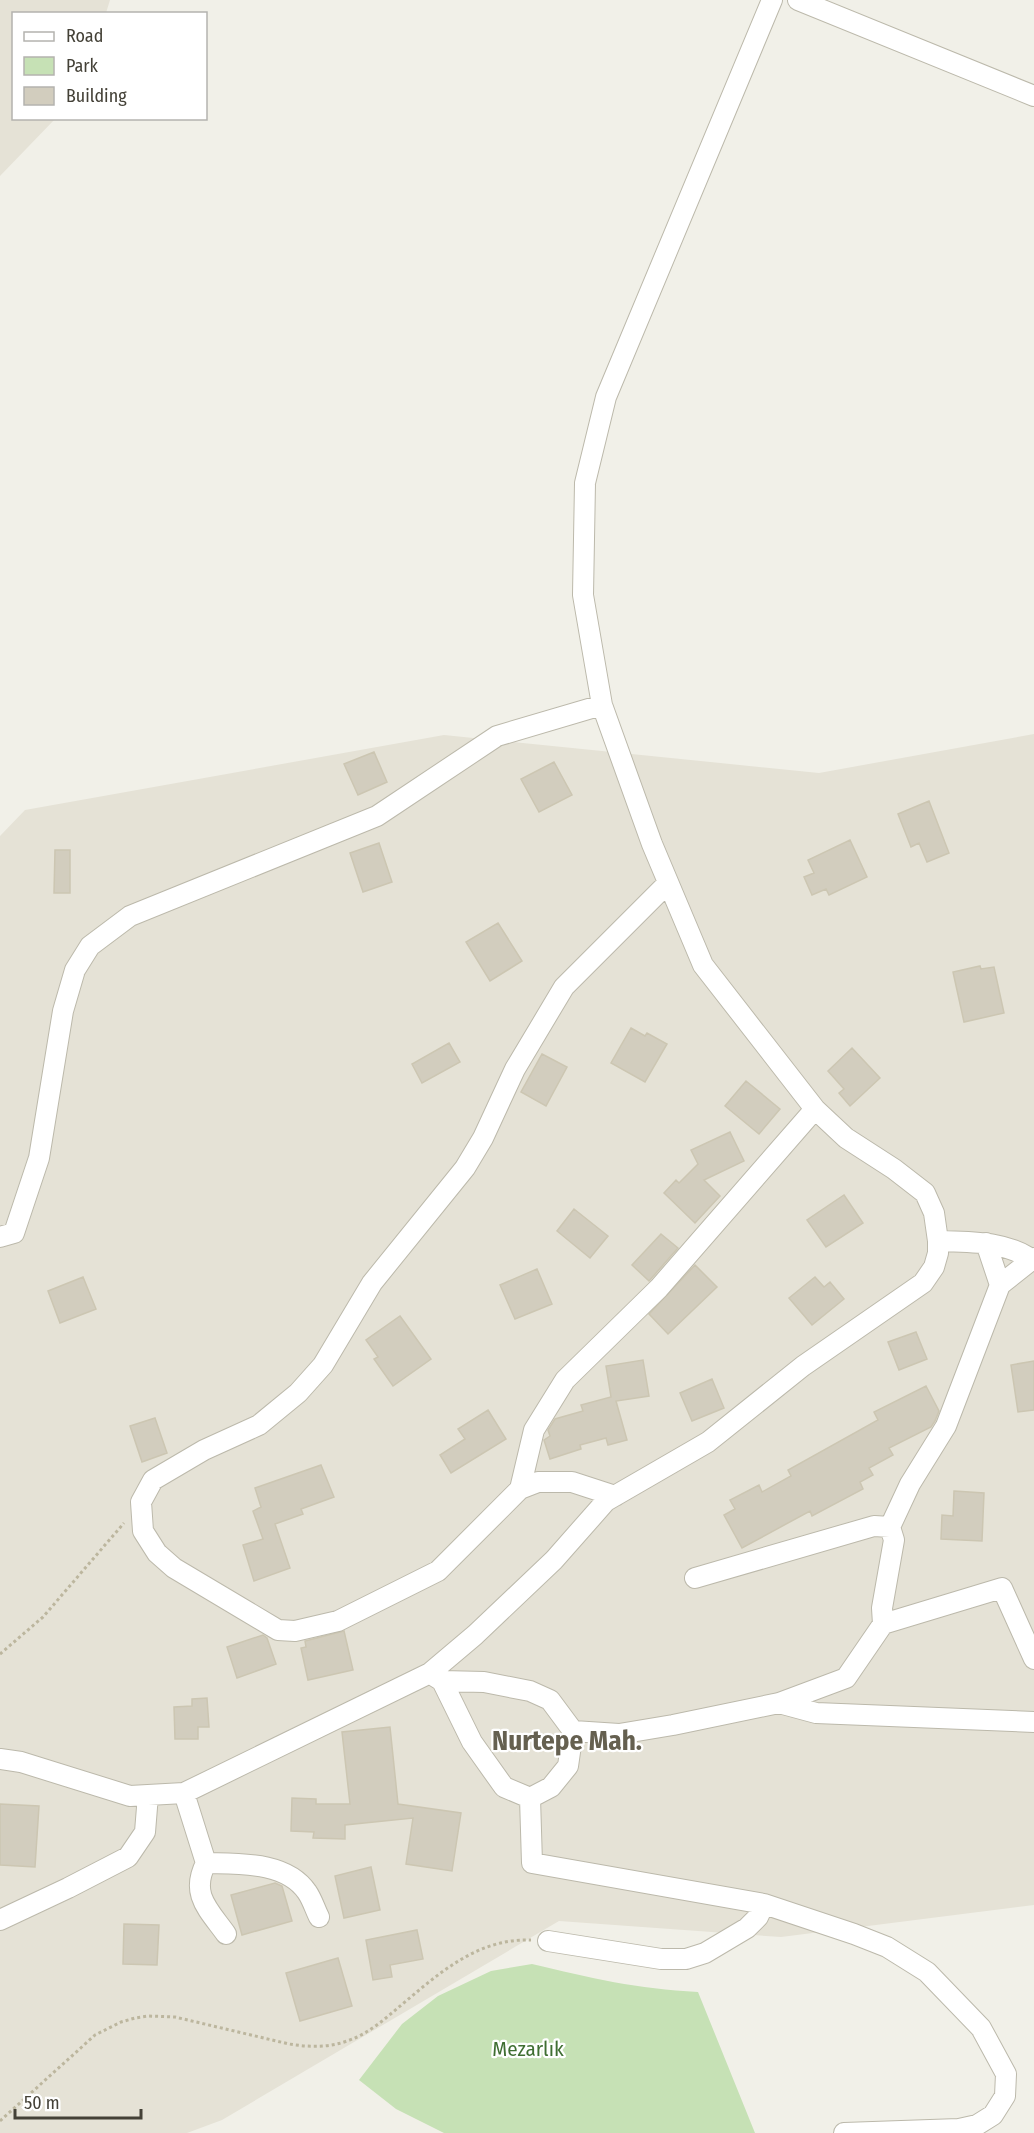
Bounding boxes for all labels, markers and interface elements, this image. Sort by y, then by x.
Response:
legend [12,12,207,120]
text: Road [66,25,103,47]
text: Park [66,55,99,77]
text: Building [66,85,127,107]
district label: Nurtepe Mah. [492,1725,642,1757]
park label: Mezarlık [492,2036,564,2062]
scale bar [15,2082,141,2120]
text: 50 m [24,2092,60,2114]

